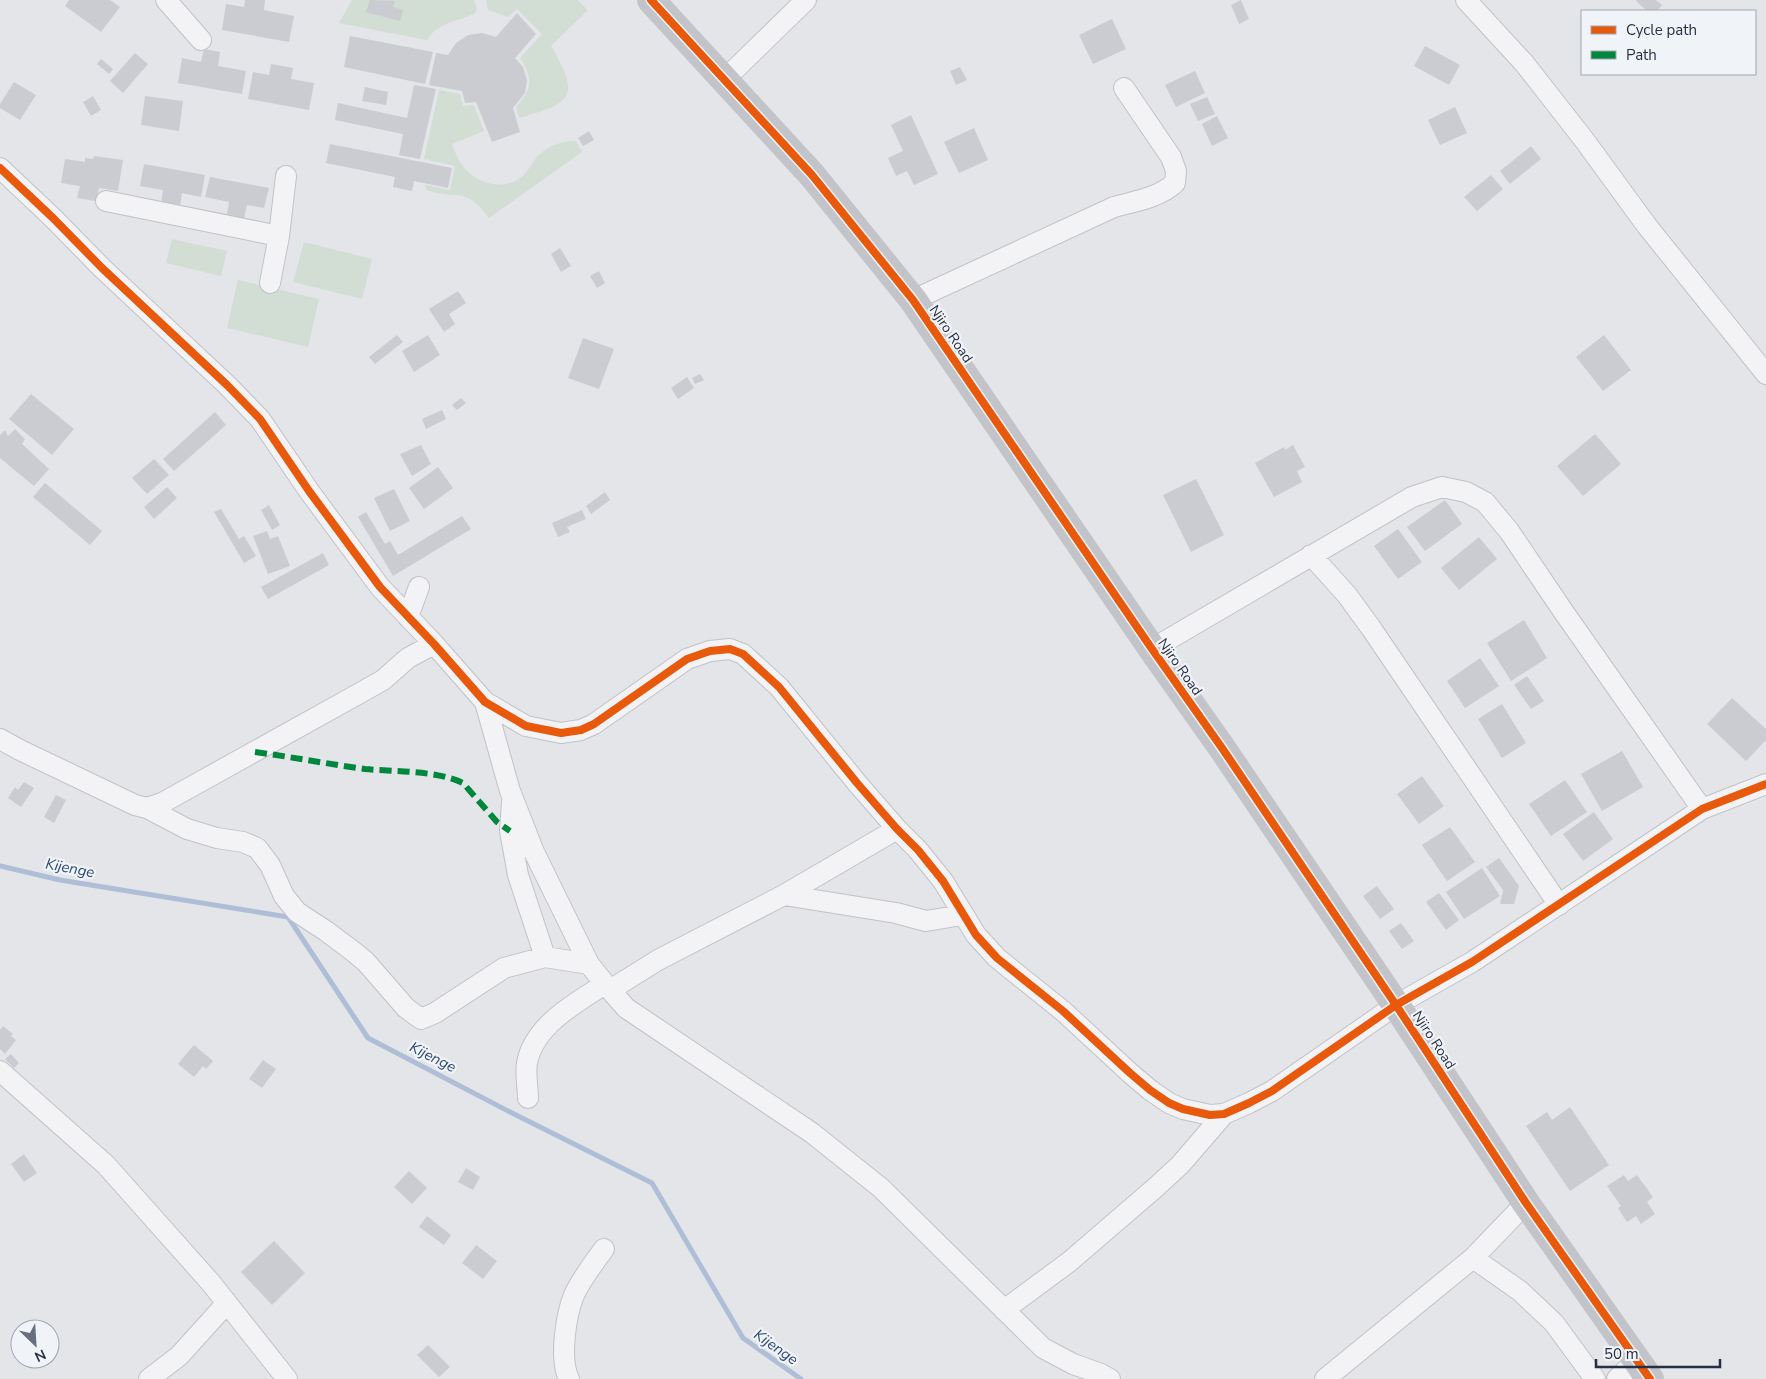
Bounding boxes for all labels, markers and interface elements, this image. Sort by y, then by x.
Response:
legend [1581,10,1756,75]
text: Cycle path [1626,20,1697,40]
text: Path [1626,45,1657,65]
street label: Njiro Road [925,301,977,367]
street label: Njiro Road [1153,635,1207,699]
water label: Kijenge [44,853,96,883]
street label: Njiro Road [1408,1007,1460,1073]
water label: Kijenge [406,1037,460,1077]
north arrow [10,1319,60,1369]
water label: Kijenge [750,1325,802,1369]
scale bar [1596,1336,1720,1368]
text: 50 m [1604,1344,1639,1364]
text: N [32,1345,49,1366]

